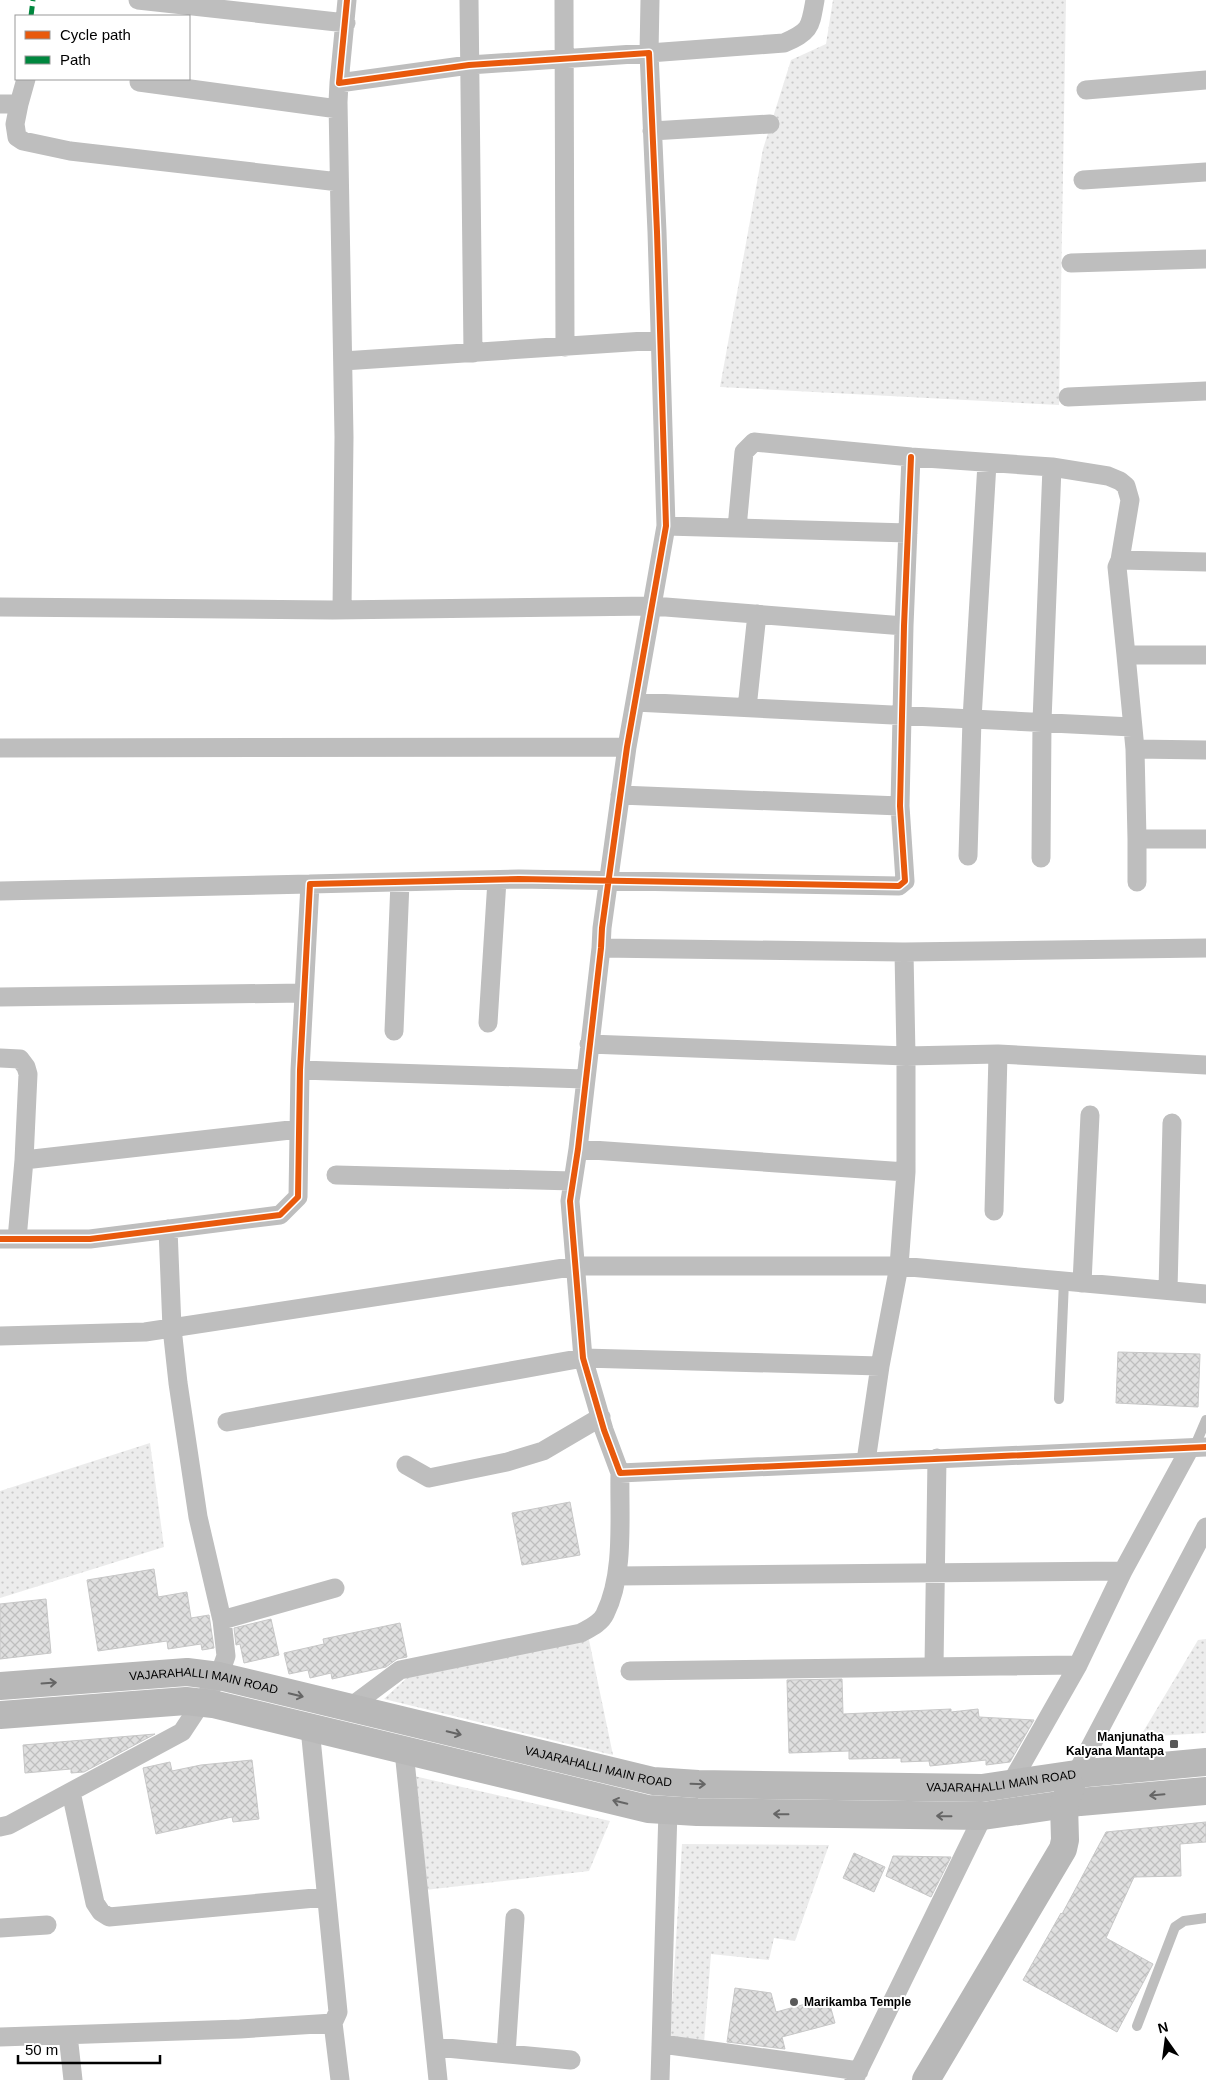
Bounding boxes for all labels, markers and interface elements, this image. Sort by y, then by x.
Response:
legend [15,15,190,80]
text: Cycle path [60,26,131,43]
text: Path [60,51,91,68]
street label: VAJARAHALLI MAIN ROAD [129,1665,280,1697]
one-way arrow [40,1678,56,1687]
one-way arrow [287,1691,303,1700]
one-way arrow [445,1729,461,1738]
place label: Manjunatha Kalyana Mantapa [1066,1730,1164,1758]
marker: Manjunatha Kalyana Mantapa [1168,1738,1180,1750]
street label: VAJARAHALLI MAIN ROAD [523,1743,673,1789]
street label: VAJARAHALLI MAIN ROAD [926,1767,1077,1795]
one-way arrow [690,1779,706,1788]
one-way arrow [1150,1790,1166,1800]
one-way arrow [612,1797,628,1806]
one-way arrow [774,1809,790,1818]
one-way arrow [936,1811,952,1821]
place label: Marikamba Temple [804,1995,911,2009]
marker: Marikamba Temple [788,1996,800,2008]
north arrow [1141,2015,1191,2065]
text: N [1156,2018,1170,2036]
scale bar [18,2032,160,2064]
text: 50 m [25,2041,58,2058]

